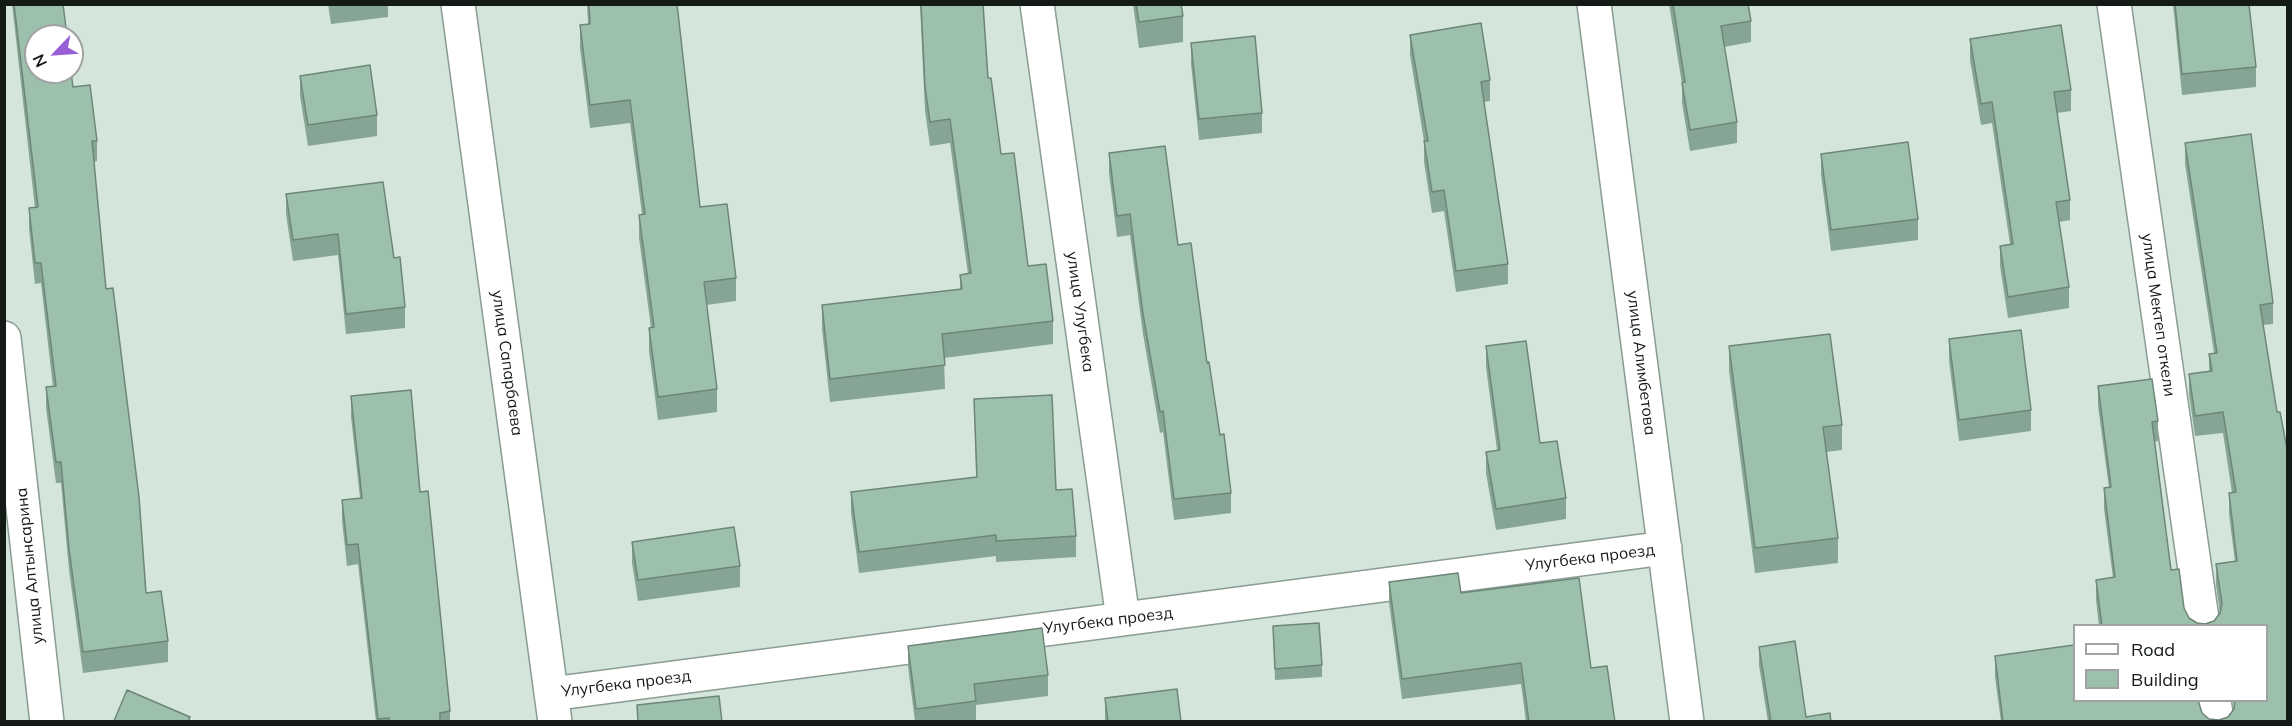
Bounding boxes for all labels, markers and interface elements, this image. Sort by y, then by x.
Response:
north arrow [24,24,84,84]
text: N [28,51,51,70]
street label: улица Мектеп откели [2137,232,2179,398]
street label: улица Улугбека [1062,250,1098,374]
street label: улица Сапарбаева [487,289,527,437]
street label: улица Алимбетова [1623,290,1659,436]
street label: улица Алтынсарина [12,487,48,645]
street label: Улугбека проезд [1524,541,1656,575]
street label: Улугбека проезд [1042,604,1174,638]
legend [2073,624,2268,702]
text: Road [2131,638,2175,661]
street label: Улугбека проезд [560,667,692,701]
text: Building [2131,668,2199,691]

